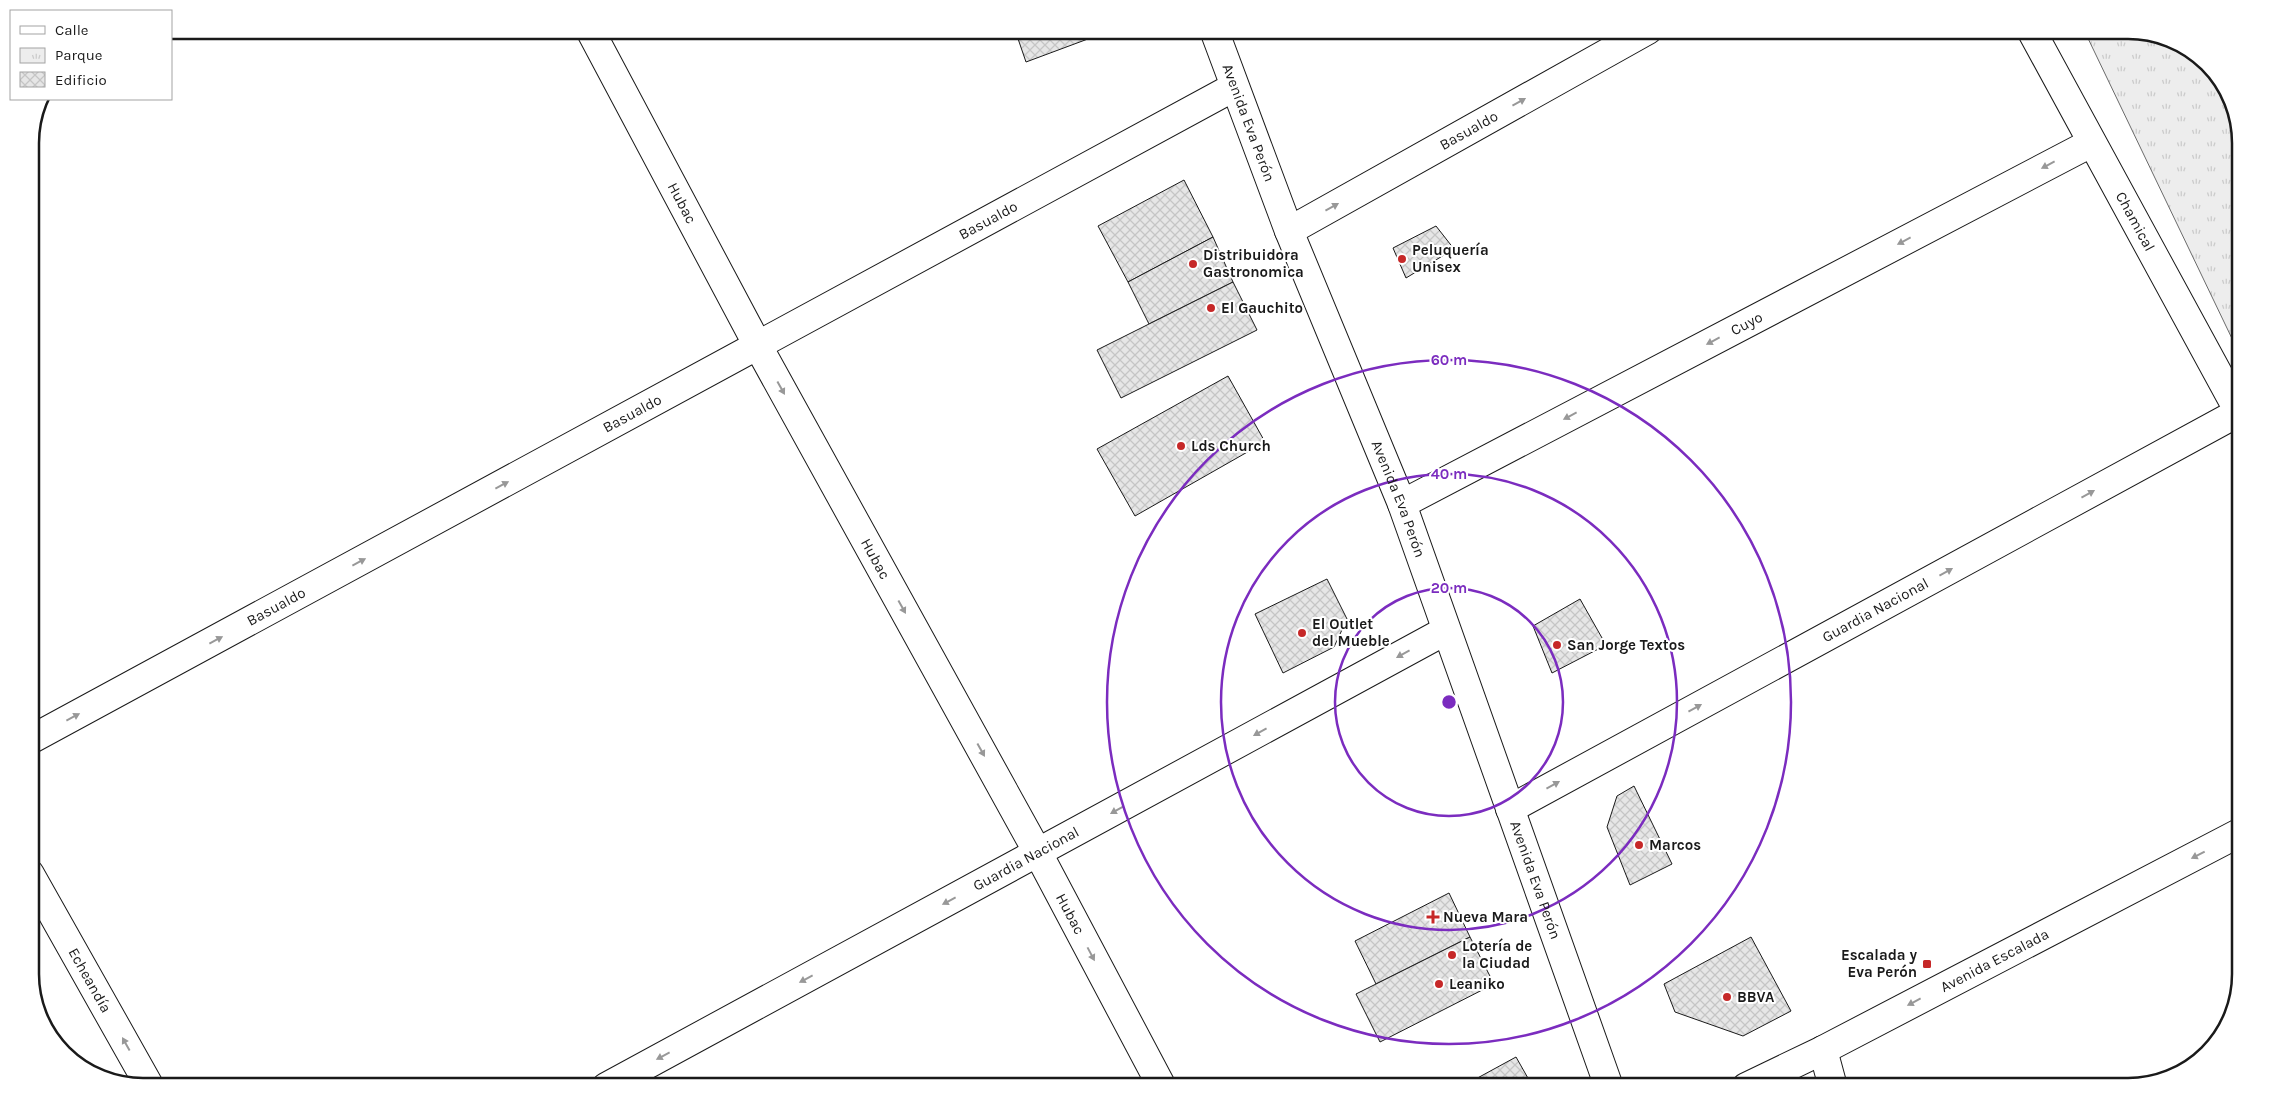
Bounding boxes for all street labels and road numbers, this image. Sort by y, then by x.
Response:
street label: Avenida Eva Perón [1218,61,1279,184]
street label: Basualdo [1436,107,1501,154]
street label: Hubac [664,179,700,227]
street label: Chamical [2112,188,2159,254]
street label: Basualdo [956,197,1021,244]
street label: Cuyo [1728,308,1766,339]
street label: Basualdo [600,390,665,437]
street label: Avenida Eva Perón [1368,438,1429,560]
street label: Hubac [857,535,894,582]
street label: Guardia Nacional [1819,574,1932,646]
street label: Basualdo [244,583,309,630]
street label: Avenida Eva Perón [1506,818,1565,942]
street label: Guardia Nacional [970,823,1082,895]
street label: Hubac [1052,890,1089,938]
street label: Avenida Escalada [1937,925,2052,996]
street label: Echeandía [64,945,115,1016]

